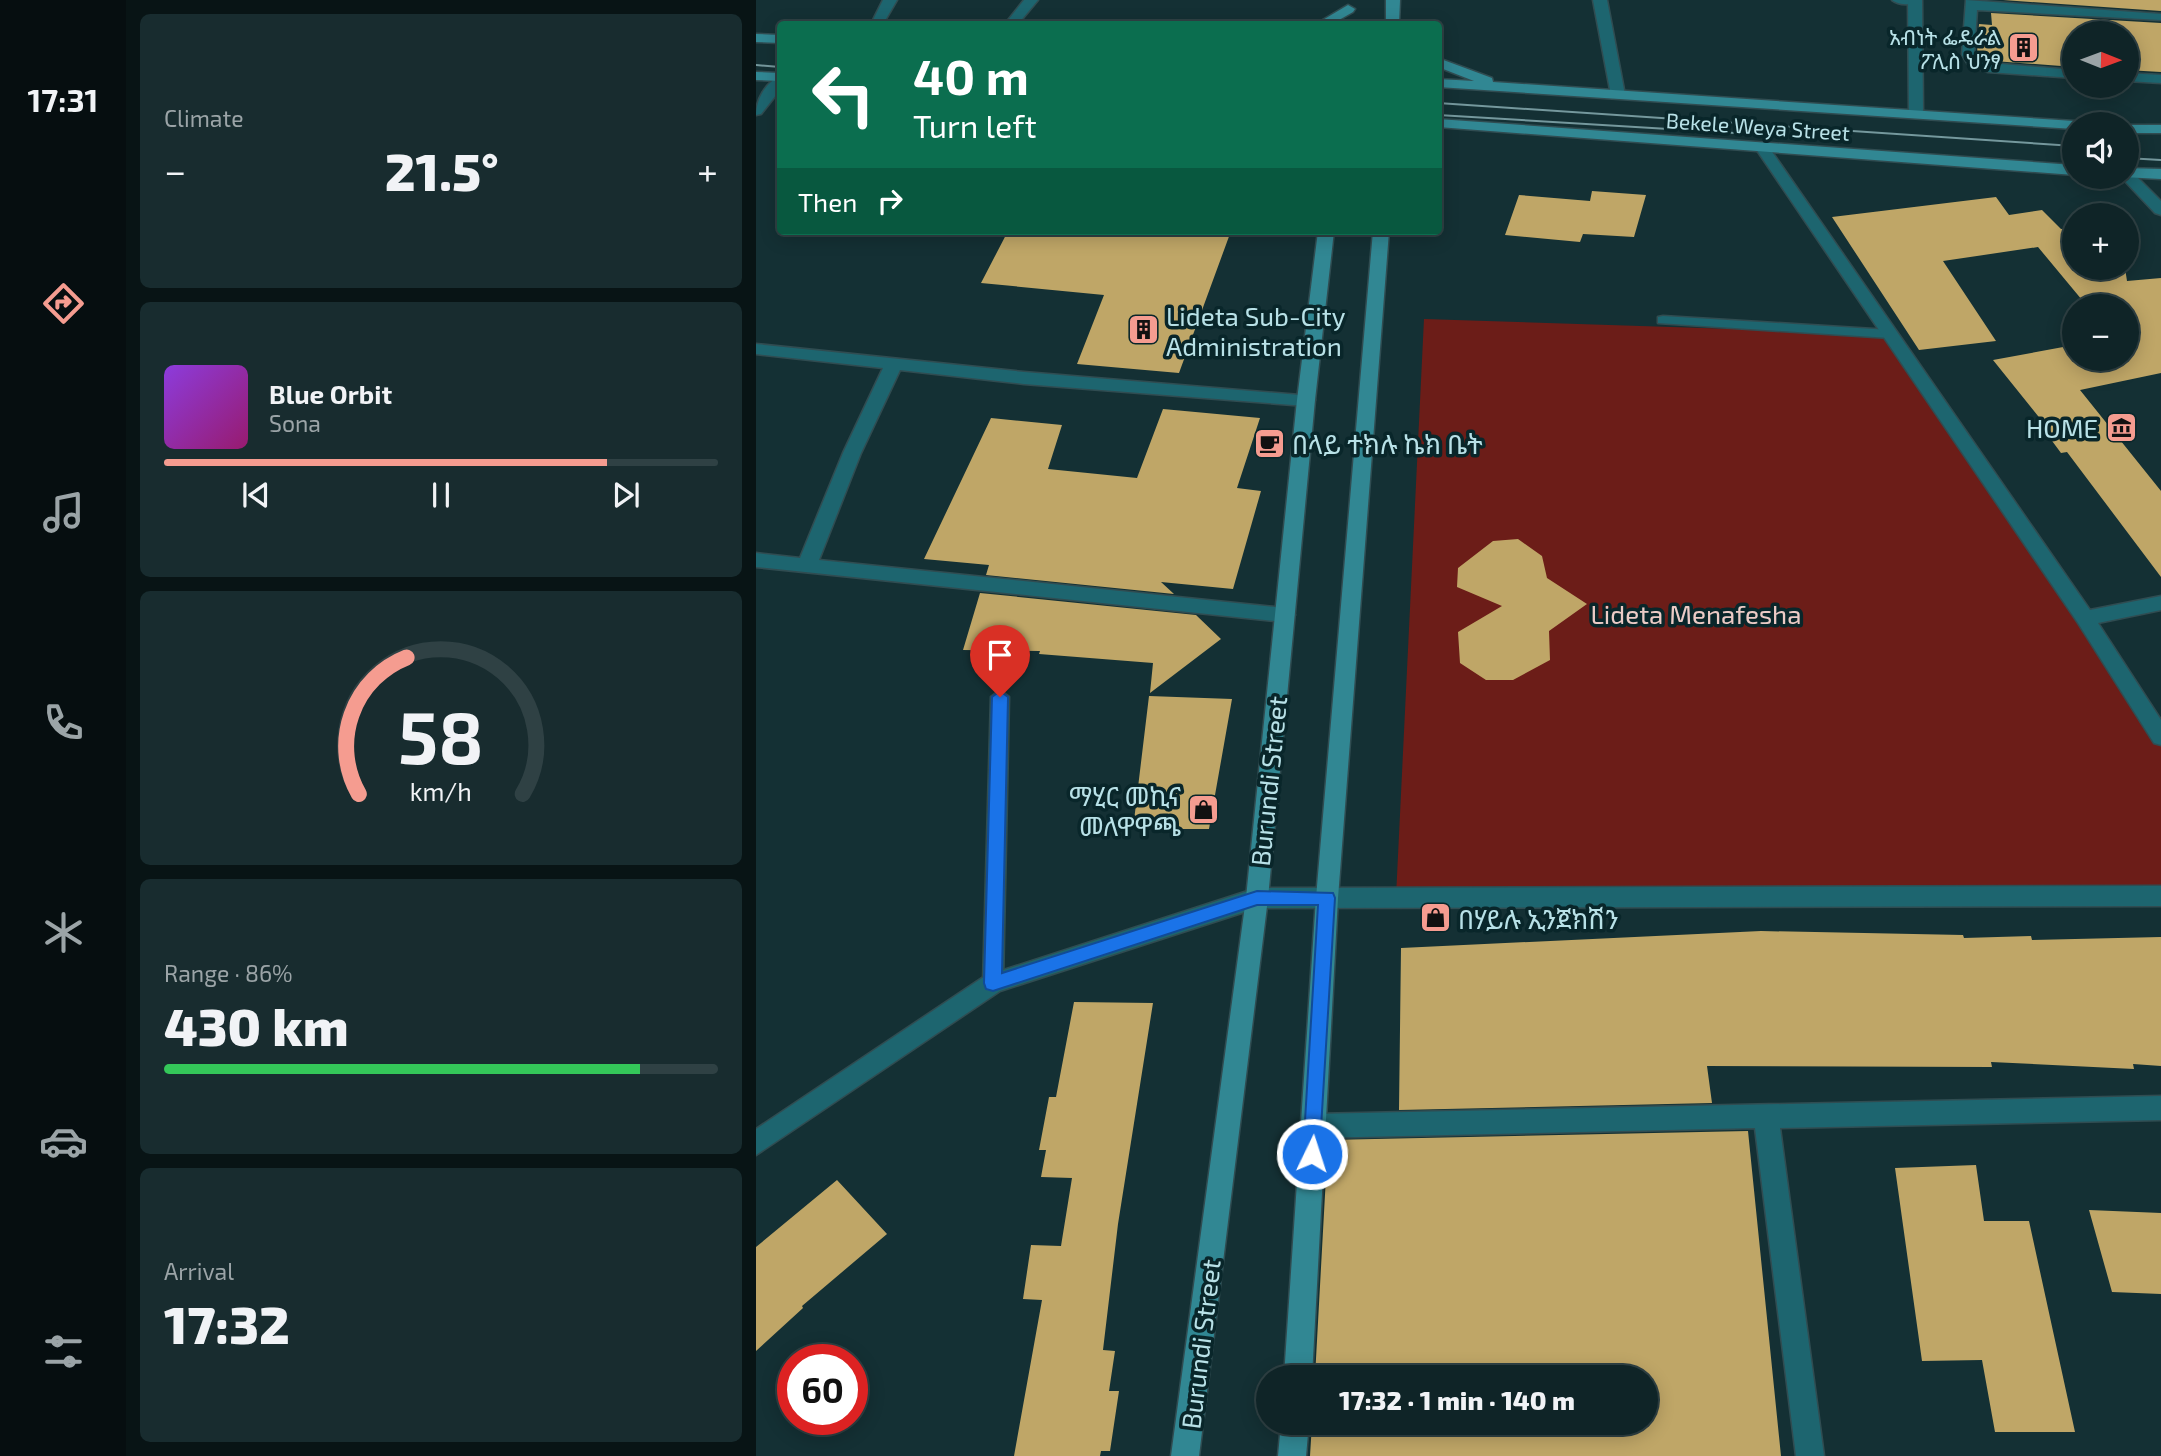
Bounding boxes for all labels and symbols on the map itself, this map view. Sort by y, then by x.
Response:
north arrow [2062,21,2138,98]
place label: አብነት ፌዴራል ፖሊስ ህንፃ [1889,24,2001,73]
building icon: አብነት ፌዴራል ፖሊስ ህንፃ [2007,31,2041,65]
street label: Bekele Weya Street [1665,107,1851,145]
place label: Lideta Sub-City Administration [1166,300,1346,361]
building icon: Lideta Sub-City Administration [1126,313,1160,347]
museum icon: HOME [2104,410,2138,444]
place label: HOME [2026,412,2098,443]
cafe icon: በላይ ተክሉ ኬክ ቤት [1252,426,1286,460]
place label: በላይ ተክሉ ኬክ ቤት [1292,428,1483,459]
park label: Lideta Menafesha [1590,598,1802,629]
pin [970,625,1030,697]
street label: Burundi Street [1244,694,1292,868]
place label: ማሂር መኪና መለዋዋጫ [1069,780,1181,841]
shop icon: ማሂር መኪና መለዋዋጫ [1187,793,1221,827]
shop icon: በሃይሉ ኢንጀክሽን [1418,901,1452,935]
place label: በሃይሉ ኢንጀክሽን [1458,903,1619,934]
position arrow [1275,1117,1349,1191]
street label: Burundi Street [1174,1257,1226,1431]
speed limit sign: 60 [777,1344,868,1435]

